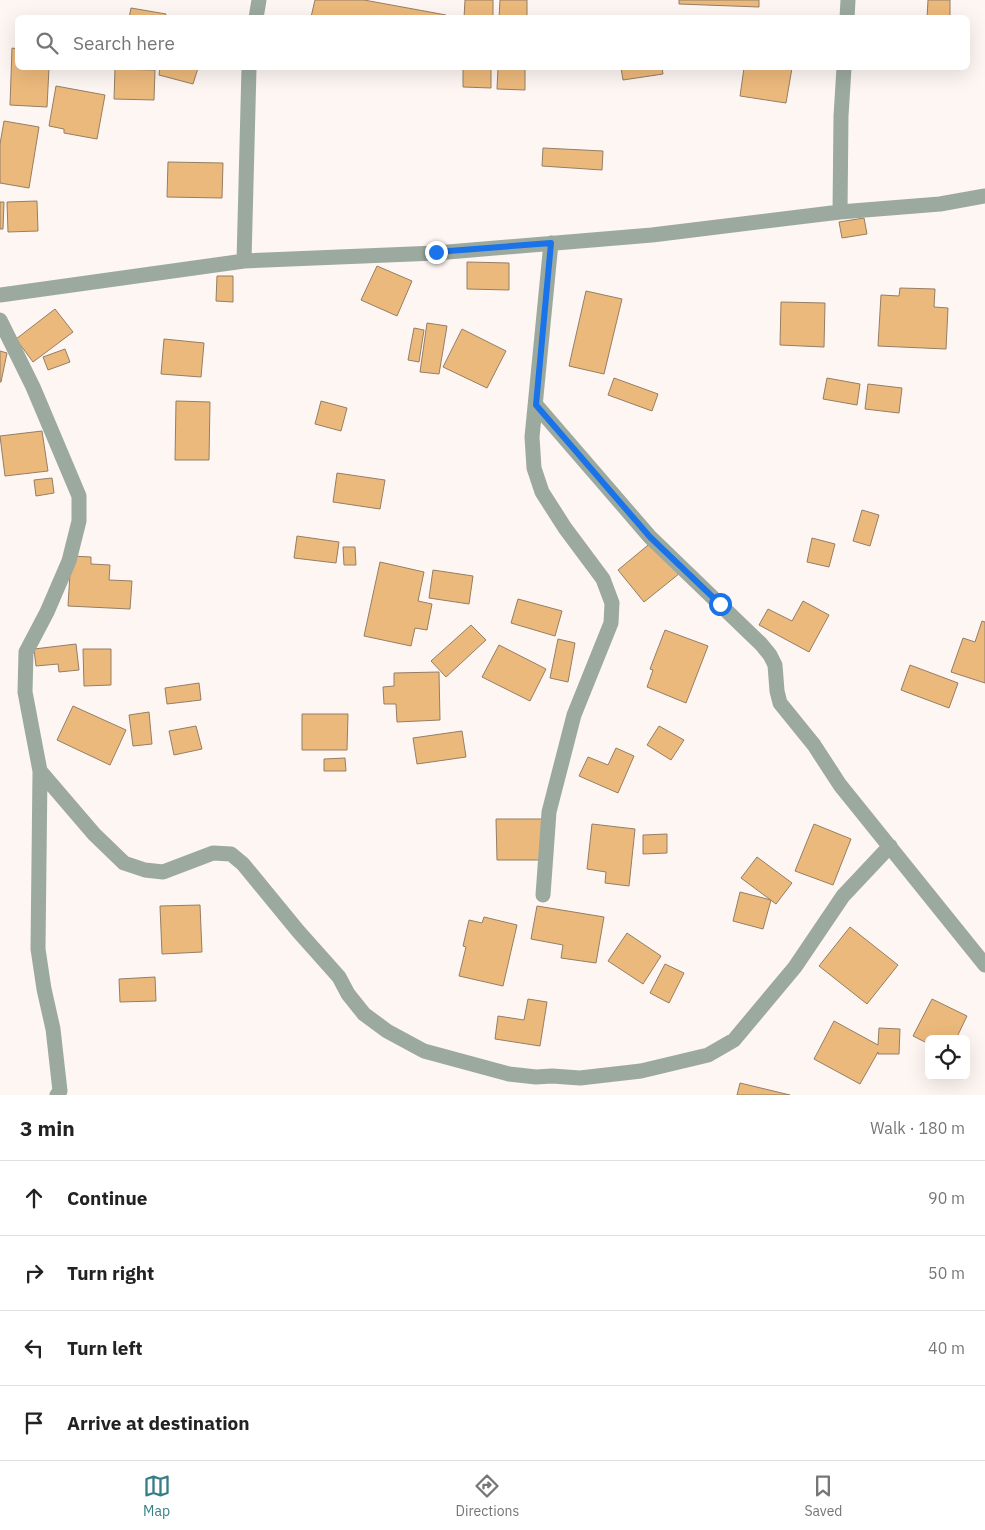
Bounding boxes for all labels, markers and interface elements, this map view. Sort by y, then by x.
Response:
search box [15,15,970,70]
icon: search [33,29,61,57]
text: Search here [73,31,175,55]
route end [425,241,448,264]
route start [709,593,732,616]
map controls [925,1035,970,1080]
button: locate [925,1035,970,1080]
text: 3 min [20,1114,75,1142]
text: Walk · 180 m [870,1118,965,1138]
icon: ahead [20,1184,48,1212]
text: Continue [67,1186,147,1210]
text: 90 m [928,1188,965,1208]
icon: right [20,1259,48,1287]
text: Turn right [67,1261,154,1285]
text: 50 m [928,1263,965,1283]
icon: left [20,1334,48,1362]
text: Turn left [67,1336,143,1360]
text: 40 m [928,1338,965,1358]
icon: arrive [20,1409,48,1437]
text: Arrive at destination [67,1411,250,1435]
tab: Map [143,1472,171,1520]
tab: Directions [456,1472,519,1520]
tab: Saved [804,1472,842,1520]

